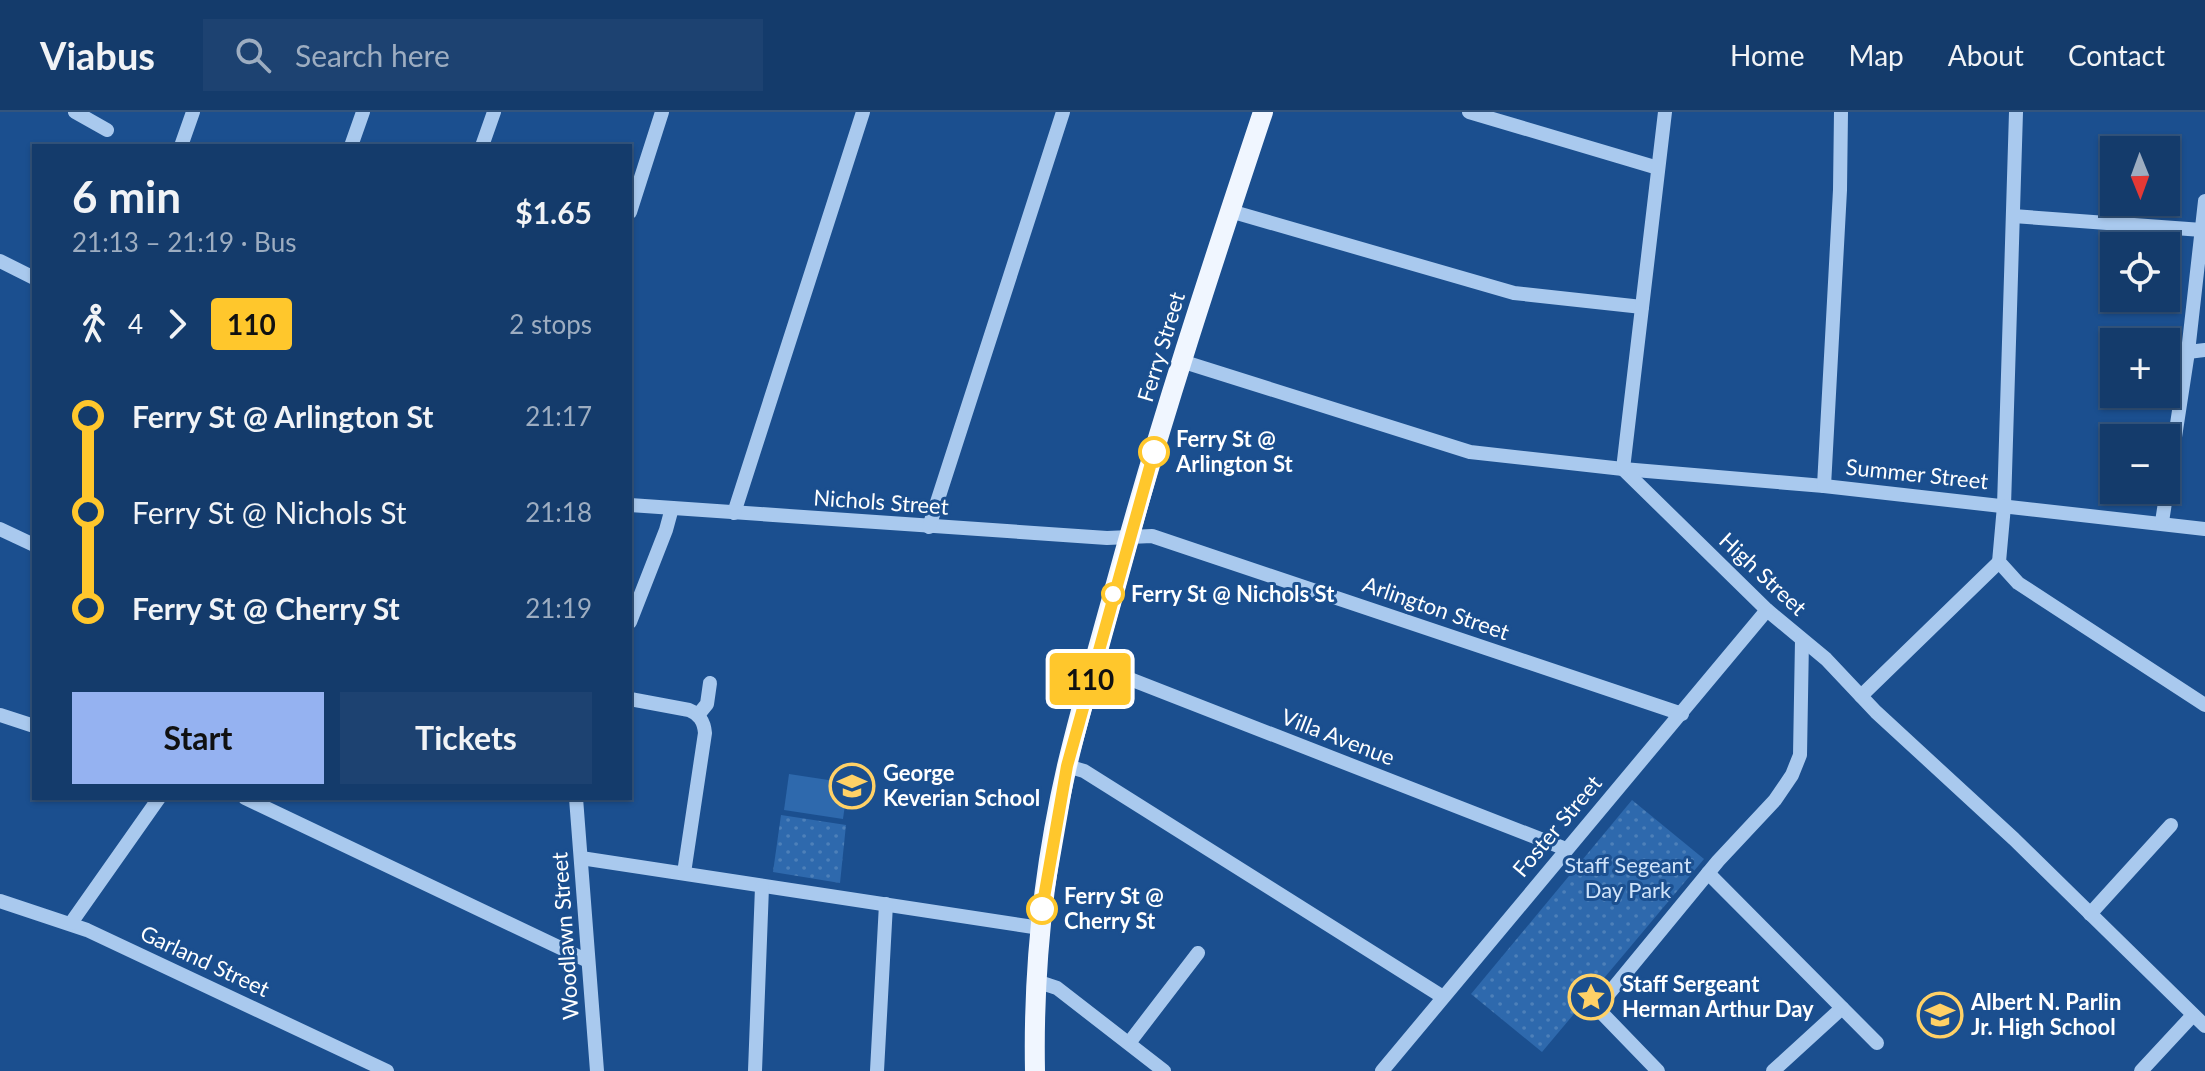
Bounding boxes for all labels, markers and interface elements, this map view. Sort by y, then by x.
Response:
search box [203,19,763,91]
text: Viabus [40,32,155,78]
icon: search [231,33,275,77]
text: Search here [295,37,450,73]
text: Home [1730,38,1805,72]
text: Map [1849,38,1904,72]
text: About [1948,38,2024,72]
text: Contact [2068,38,2165,72]
north arrow [2100,136,2180,216]
map controls [2100,136,2180,504]
text: 6 min [72,170,181,222]
text: $1.65 [515,194,592,230]
text: 21:13 – 21:19 · Bus [72,226,296,258]
button: locate [2100,232,2180,312]
street label: Ferry Street [1131,289,1190,405]
icon: walk [72,302,116,346]
icon: forward [155,302,199,346]
text: 110 [227,307,276,341]
text: 4 [128,308,143,340]
text: 2 stops [509,308,592,340]
button: + [2100,328,2180,408]
text: Ferry St @ Arlington St [132,398,434,434]
text: 21:17 [525,400,592,432]
button: − [2100,424,2180,504]
place label: Ferry St @ Arlington St [1175,425,1294,477]
marker: Ferry St @ Arlington St [1139,437,1169,467]
street label: Summer Street [1845,453,1990,494]
street label: Nichols Street [813,483,950,520]
text: Ferry St @ Nichols St [132,494,407,530]
text: 21:18 [525,496,592,528]
street label: High Street [1714,527,1813,621]
street label: Arlington Street [1359,570,1513,645]
place label: Ferry St @ Nichols St [1131,580,1335,607]
marker: Ferry St @ Nichols St [1102,583,1124,605]
text: Ferry St @ Cherry St [132,590,400,626]
text: 21:19 [525,592,592,624]
line badge: 110 [1044,653,1136,705]
text: 110 [1066,662,1114,696]
button: Start [72,692,324,784]
button: Tickets [340,692,592,784]
street label: Villa Avenue [1278,703,1399,770]
place label: George Keverian School [883,759,1040,811]
school or university icon: George Keverian School [828,762,876,810]
street label: Foster Street [1506,769,1607,882]
street label: Woodlawn Street [545,851,584,1021]
park label: Staff Segeant Day Park [1564,851,1692,903]
place label: Ferry St @ Cherry St [1064,882,1164,934]
marker: Ferry St @ Cherry St [1027,894,1057,924]
street label: Garland Street [136,919,274,1002]
place label: Staff Sergeant Herman Arthur Day [1622,970,1814,1022]
place icon: Staff Sergeant Herman Arthur Day [1567,973,1615,1021]
place label: Albert N. Parlin Jr. High School [1970,988,2121,1040]
school or university icon: Albert N. Parlin Jr. High School [1916,991,1964,1039]

